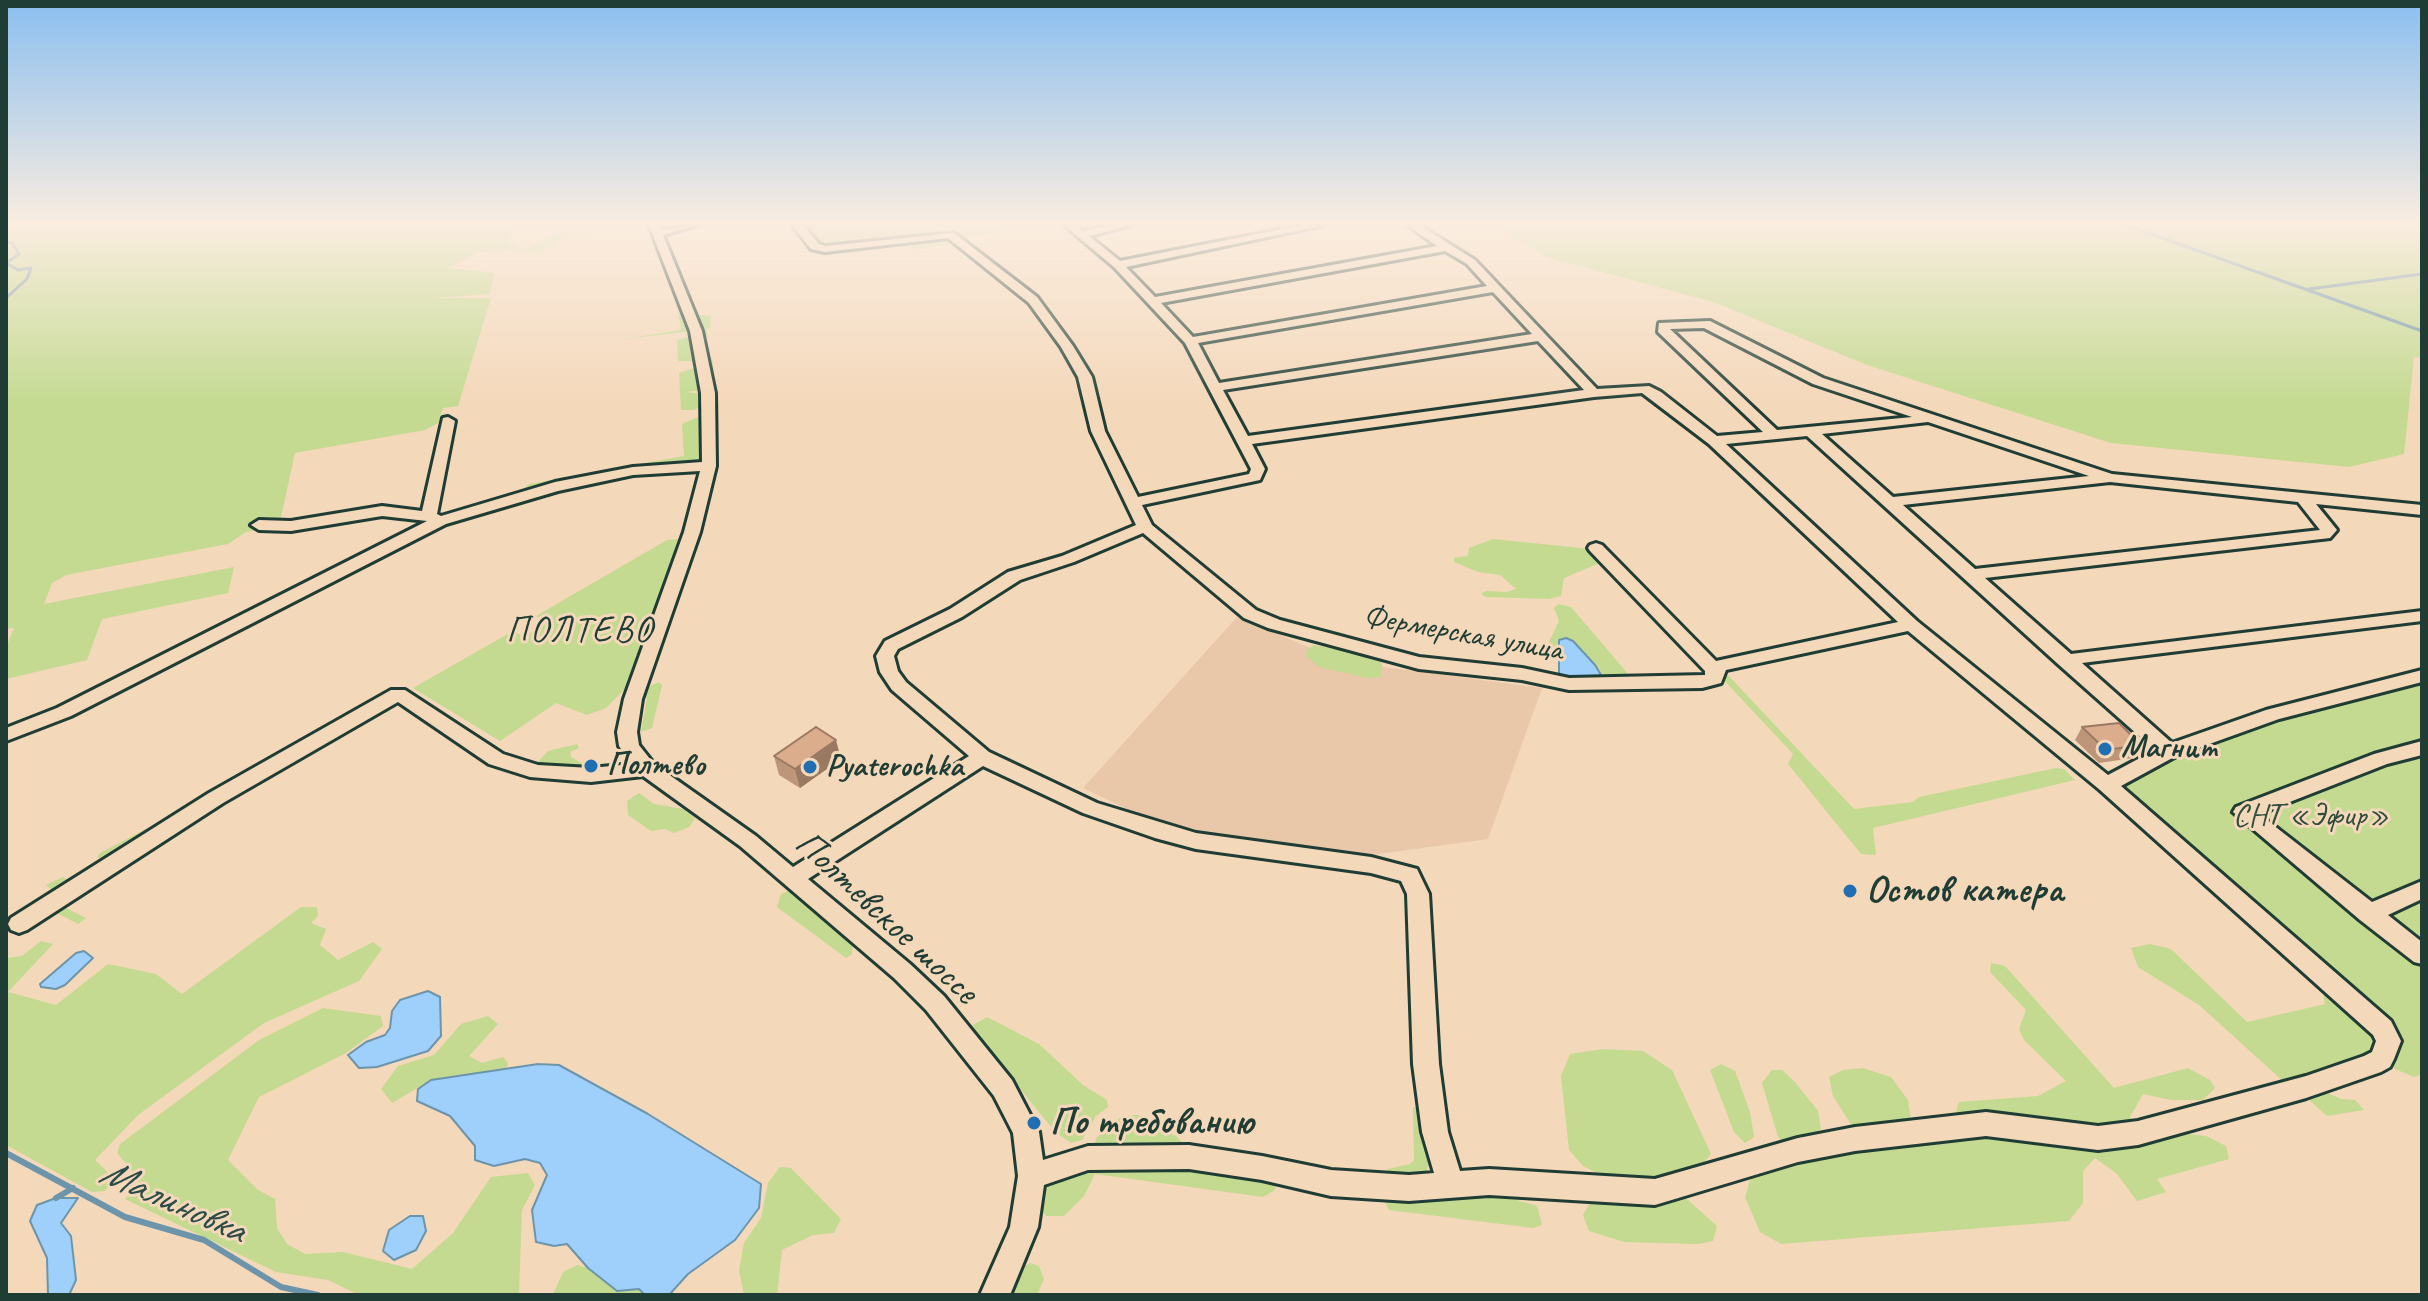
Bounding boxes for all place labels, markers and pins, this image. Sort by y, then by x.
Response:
place label: Магнит [2121,730,2218,768]
marker: Магнит [2096,740,2114,758]
place label: Полтево [607,747,705,785]
place label: Pyaterochka [826,748,963,786]
marker: Полтево [582,757,600,775]
marker: Pyaterochka [801,758,819,776]
place label: Остов катера [1866,868,2063,914]
marker: Остов катера [1841,882,1859,900]
place label: По требованию [1050,1100,1254,1146]
marker: По требованию [1025,1114,1043,1132]

